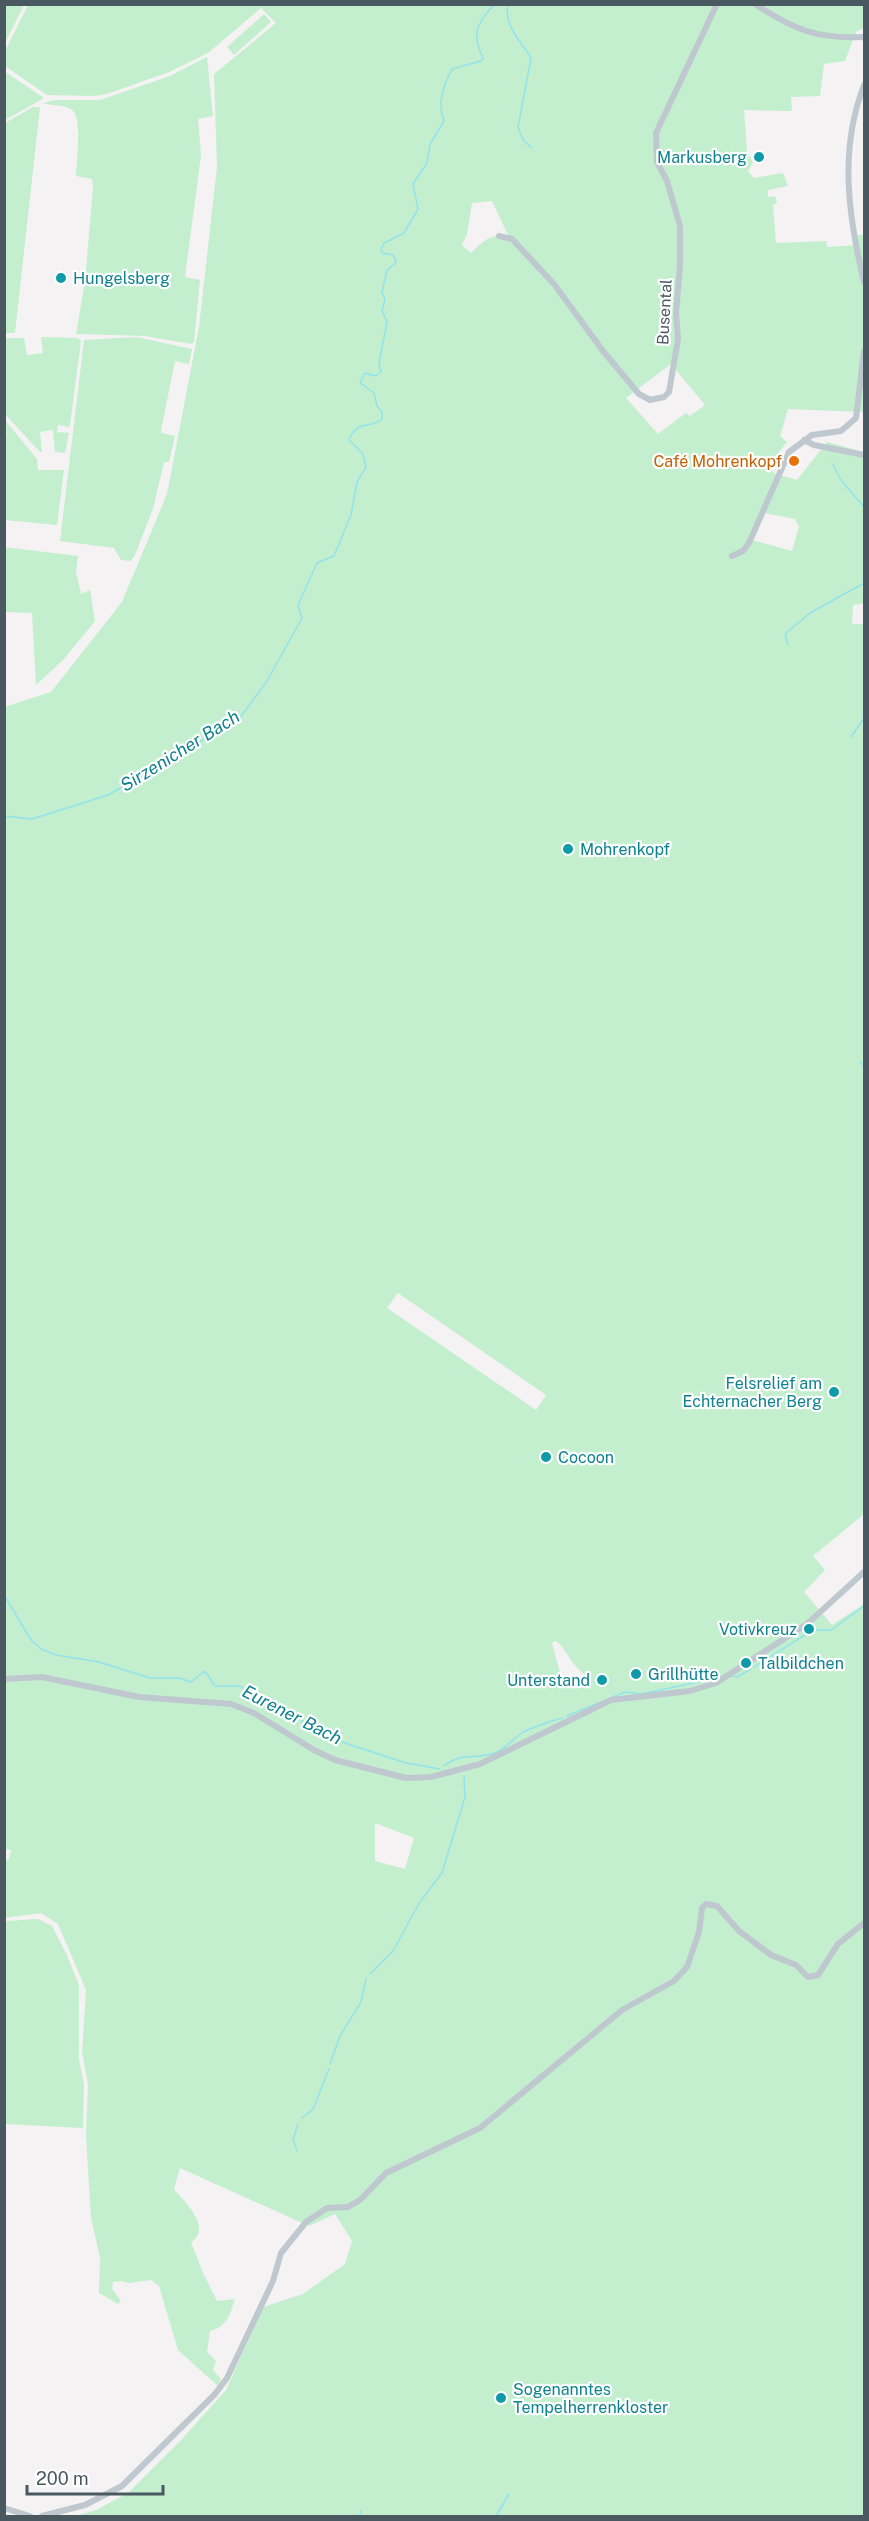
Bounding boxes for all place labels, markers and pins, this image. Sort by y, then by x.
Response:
place label: Markusberg [657,148,747,167]
marker: Markusberg [752,150,766,164]
place label: Hungelsberg [73,269,170,288]
marker: Hungelsberg [54,271,68,285]
place label: Café Mohrenkopf [653,452,782,471]
marker: Café Mohrenkopf [787,454,801,468]
place label: Mohrenkopf [580,840,670,859]
marker: Mohrenkopf [561,842,575,856]
place label: Felsrelief am Echternacher Berg [683,1374,822,1411]
marker: Felsrelief am Echternacher Berg [827,1385,841,1399]
place label: Cocoon [558,1448,614,1467]
marker: Cocoon [539,1450,553,1464]
place label: Votivkreuz [719,1620,797,1639]
marker: Votivkreuz [802,1622,816,1636]
place label: Talbildchen [758,1654,844,1673]
marker: Talbildchen [739,1656,753,1670]
place label: Grillhütte [648,1665,718,1684]
marker: Grillhütte [629,1667,643,1681]
place label: Unterstand [507,1671,590,1690]
marker: Unterstand [595,1673,609,1687]
place label: Sogenanntes Tempelherrenkloster [513,2380,668,2417]
marker: Sogenanntes Tempelherrenkloster [494,2391,508,2405]

